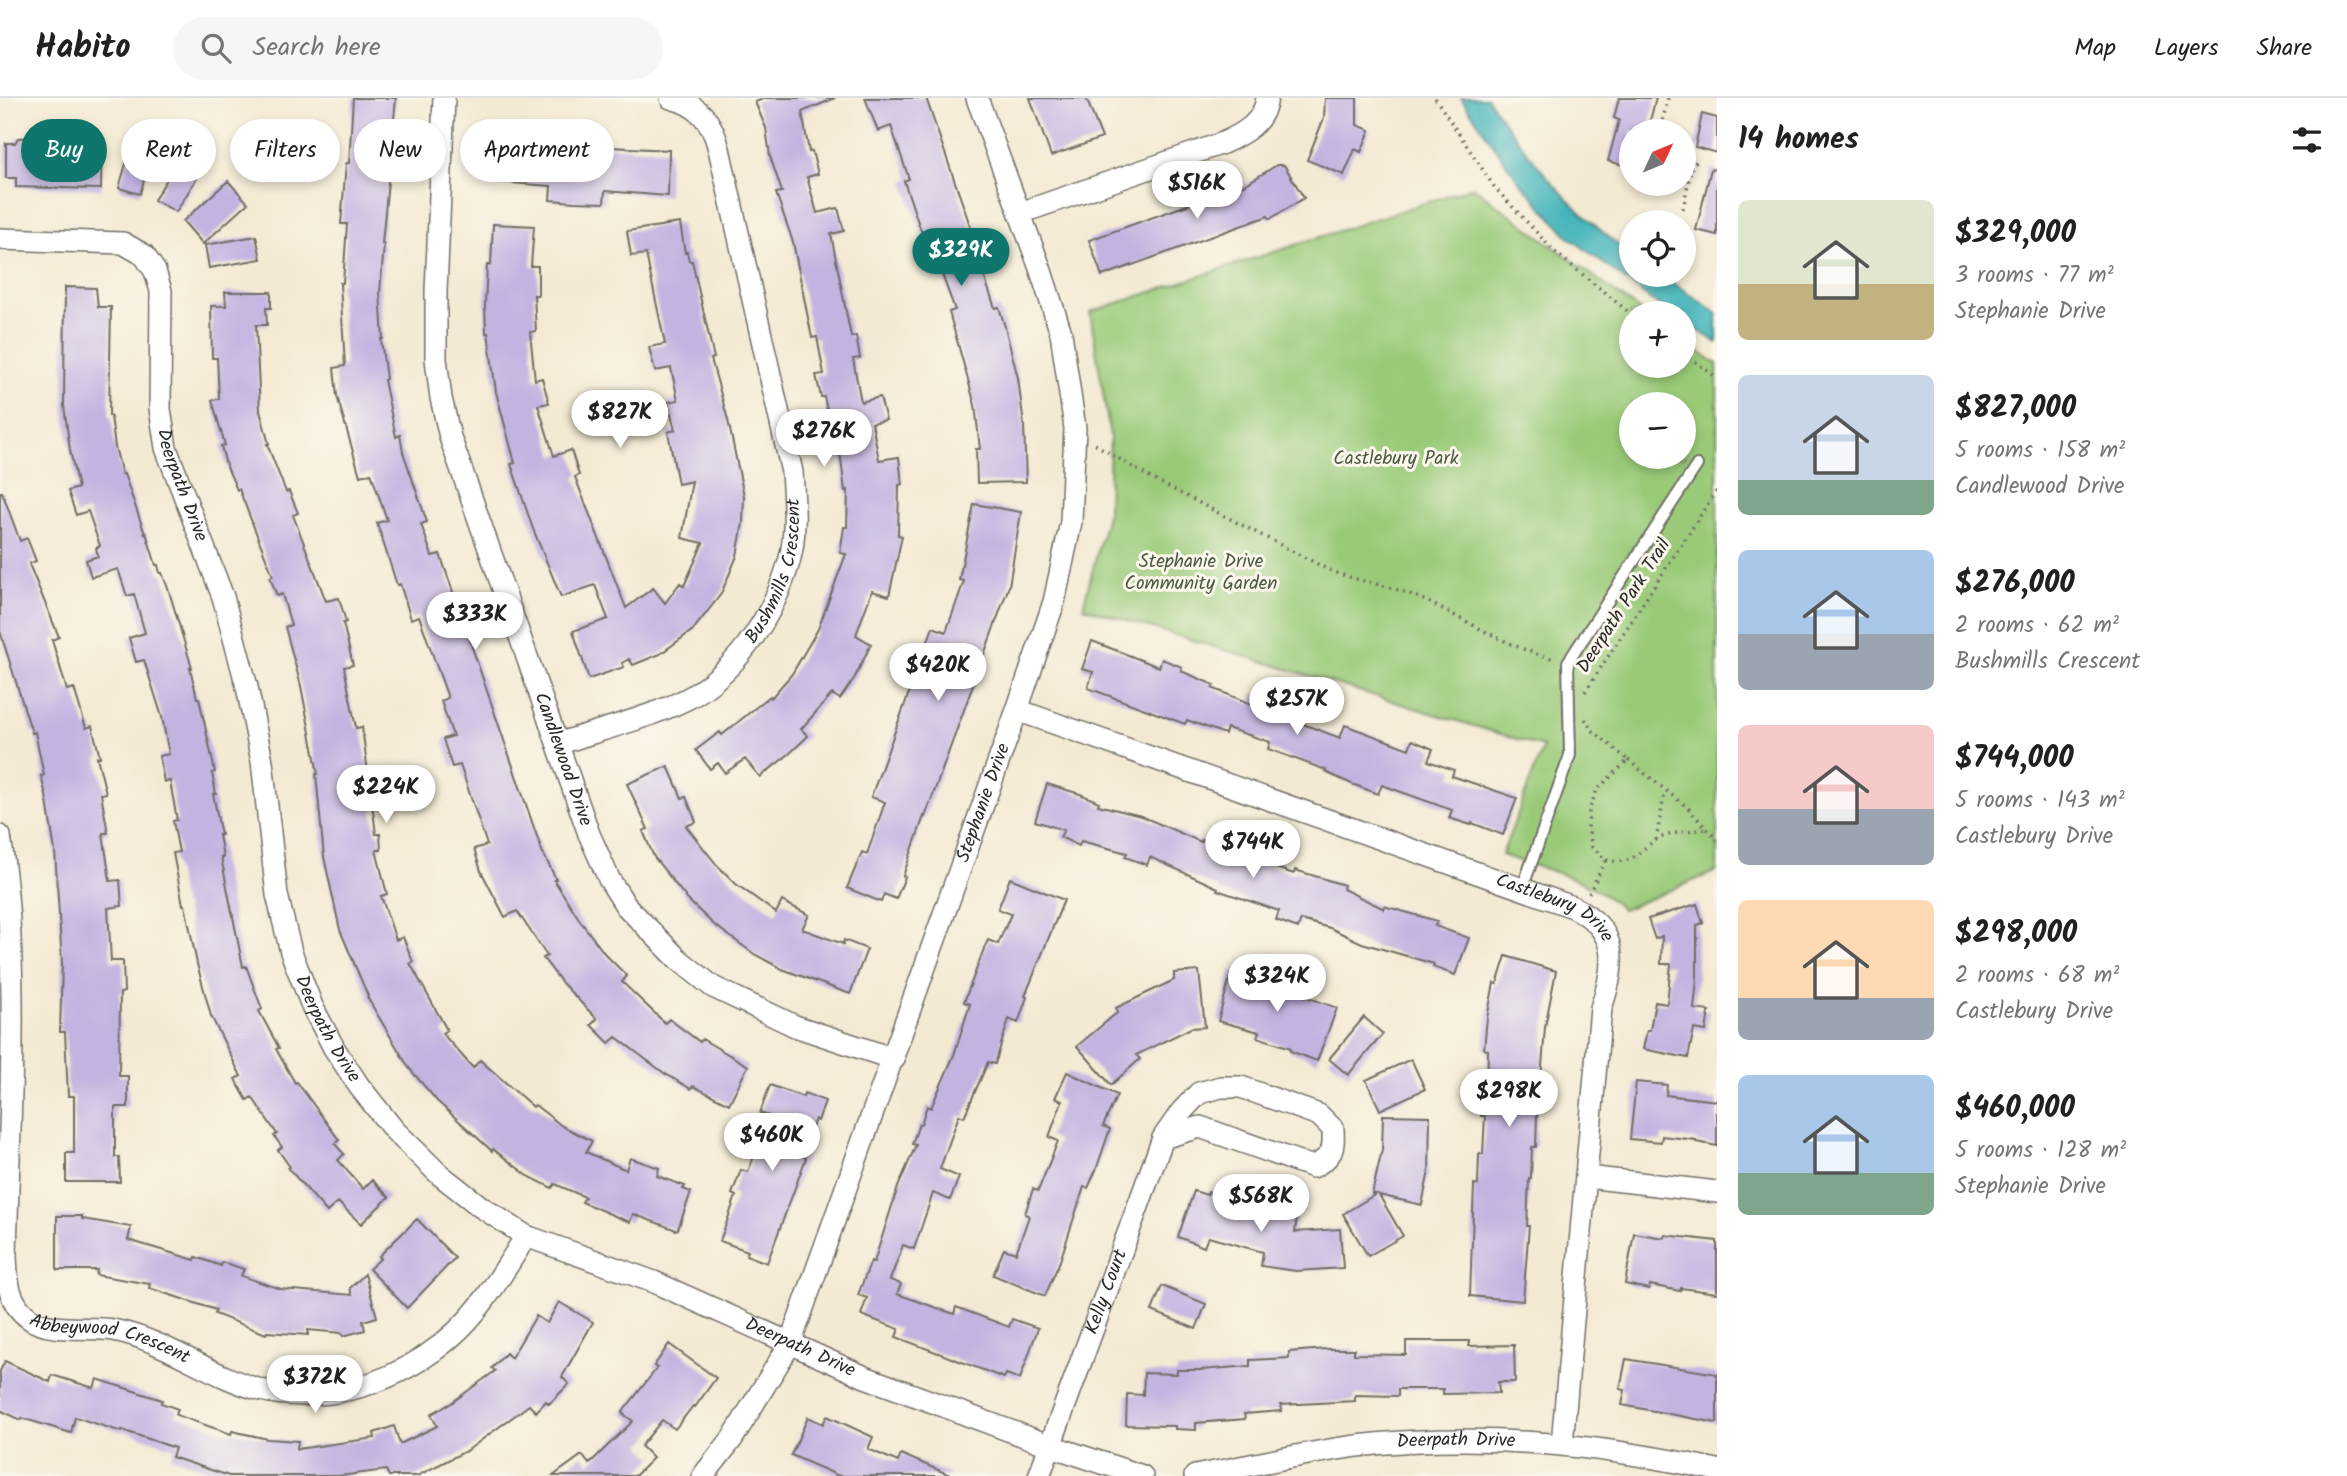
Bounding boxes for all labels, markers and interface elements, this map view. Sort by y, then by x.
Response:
search box [173,17,663,80]
text: Habito [35,22,131,75]
text: Search here [253,27,381,69]
icon: search [197,29,235,67]
text: Map [2074,29,2116,68]
text: Layers [2154,29,2218,68]
text: Share [2256,29,2312,68]
text: 14 homes [1738,116,1859,164]
chip: Buy [21,119,107,182]
chip: Rent [121,119,216,182]
chip: Filters [230,119,340,182]
chip: New [354,119,446,182]
chip: Apartment [460,119,614,182]
north arrow [1619,119,1696,196]
map controls [1619,119,1696,469]
icon: filters [2288,121,2326,159]
pin: $516K [1148,162,1246,221]
text: $516K [1168,166,1226,202]
button: locate [1619,210,1696,287]
text: $329,000 [1955,210,2076,258]
pin: $329K [912,228,1010,288]
icon: home [1794,228,1878,312]
text: $329K [928,233,994,269]
text: 3 rooms · 77 m² [1955,258,2114,294]
text: Stephanie Drive [1955,294,2106,330]
button: + [1619,301,1696,378]
text: $827,000 [1955,385,2076,433]
pin: $827K [571,390,669,450]
button: − [1619,392,1696,469]
text: $827K [587,395,653,431]
icon: home [1794,403,1878,487]
pin: $276K [775,410,873,469]
text: $276K [792,414,856,450]
street label: Deerpath Drive [148,427,216,546]
text: 5 rooms · 158 m² [1955,433,2125,469]
park label: Castlebury Park [1333,444,1459,474]
text: Candlewood Drive [1955,469,2124,505]
street label: Bushmills Crescent [738,497,809,650]
street label: Deerpath Park Trail [1569,532,1679,679]
park label: Stephanie Drive Community Garden [1125,547,1277,599]
text: $276,000 [1955,560,2075,608]
icon: home [1794,578,1878,662]
pin: $333K [426,592,524,652]
text: $333K [442,597,508,633]
text: 2 rooms · 62 m² [1955,608,2119,644]
pin: $420K [889,644,987,703]
text: Bushmills Crescent [1955,644,2140,680]
text: $420K [905,648,971,684]
pin: $257K [1248,678,1346,737]
text: $257K [1265,682,1329,718]
street label: Candlewood Drive [526,688,600,831]
text: $744,000 [1955,735,2074,783]
street label: Stephanie Drive [949,739,1019,867]
icon: home [1794,753,1878,837]
pin: $224K [337,766,435,825]
text: $224K [353,770,419,806]
text: 5 rooms · 143 m² [1955,783,2125,819]
text: Castlebury Drive [1955,819,2113,855]
pin: $744K [1204,820,1302,880]
text: $744K [1221,825,1285,861]
street label: Castlebury Drive [1491,866,1622,947]
text: $298,000 [1955,910,2077,958]
icon: home [1794,928,1878,1012]
pin: $324K [1228,954,1326,1014]
text: 2 rooms · 68 m² [1955,958,2119,994]
text: $324K [1244,959,1310,995]
street label: Deerpath Drive [286,971,368,1089]
text: Castlebury Drive [1955,994,2113,1030]
pin: $298K [1460,1070,1558,1129]
text: $298K [1476,1074,1542,1110]
text: $460,000 [1955,1085,2075,1133]
icon: home [1794,1103,1878,1187]
pin: $460K [723,1114,821,1173]
text: $460K [740,1118,804,1154]
text: 5 rooms · 128 m² [1955,1133,2126,1169]
text: Stephanie Drive [1955,1169,2106,1205]
pin: $568K [1212,1174,1310,1234]
text: $568K [1228,1179,1294,1215]
street label: Kelly Court [1077,1245,1136,1339]
street label: Abbeywood Crescent [24,1306,196,1373]
street label: Deerpath Drive [740,1310,861,1386]
pin: $372K [266,1356,364,1415]
text: $372K [283,1360,347,1396]
street label: Deerpath Drive [1396,1425,1516,1457]

